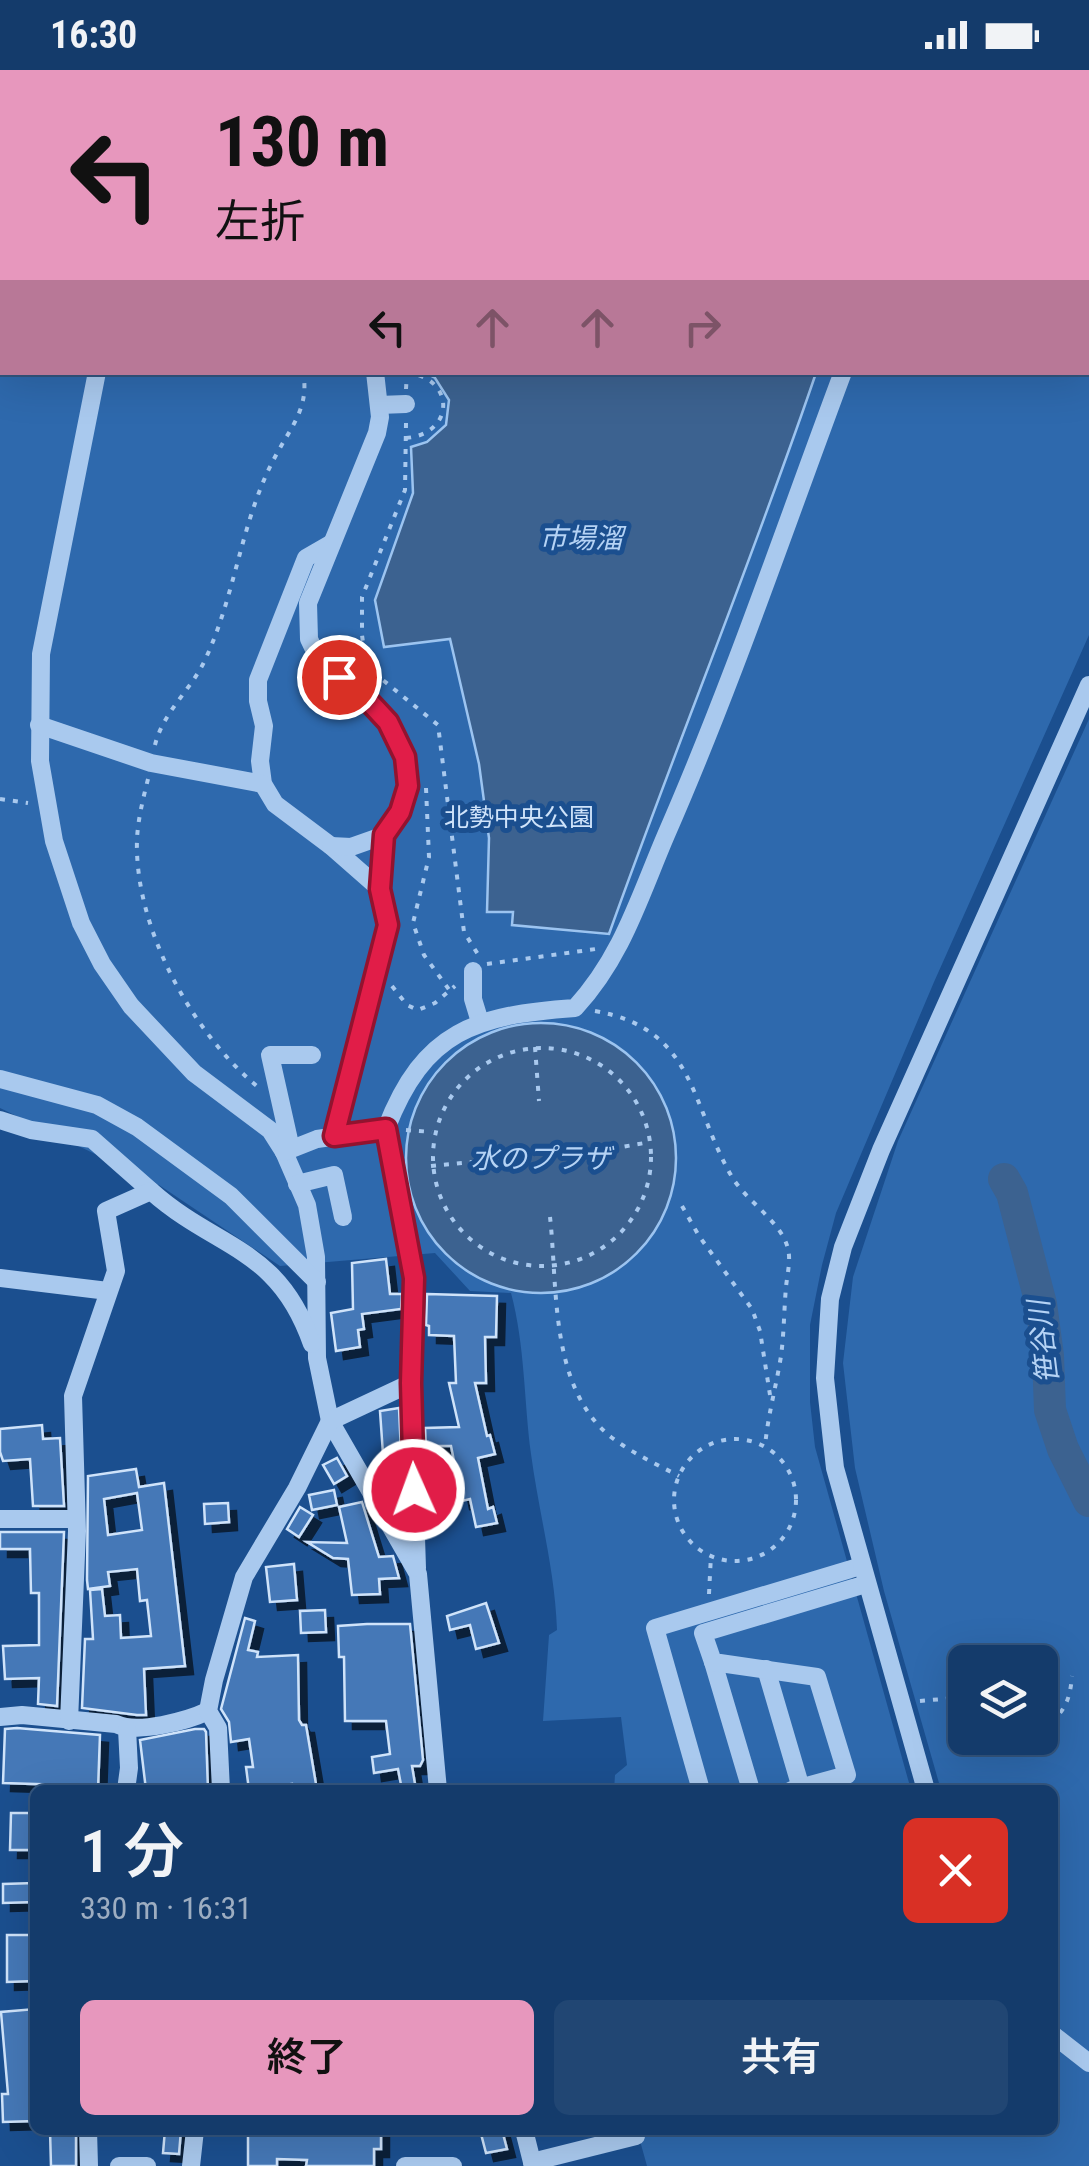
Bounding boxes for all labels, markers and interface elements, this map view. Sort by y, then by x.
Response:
text: 16:30 [50,13,137,57]
text: 130 m [215,101,389,183]
icon: left [50,110,180,240]
text: 左折 [215,195,305,248]
icon: left [360,300,415,355]
icon: ahead [465,300,520,355]
icon: ahead [570,300,625,355]
icon: right [675,300,730,355]
water label: 市場溜 [539,522,627,555]
pin [297,635,382,720]
icon: arrive [312,650,367,705]
park label: 北勢中央公園 [444,803,594,832]
water label: 水のプラザ [471,1142,615,1175]
water label: 笹谷川 [1022,1295,1065,1386]
position arrow [362,1438,466,1542]
map controls [948,1645,1058,1755]
button: layers [948,1645,1058,1755]
text: 1 分 [80,1816,184,1887]
button: close [903,1818,1008,1923]
text: 330 m · 16:31 [80,1889,252,1927]
button: 終了 [80,2000,534,2115]
button: 共有 [554,2000,1008,2115]

